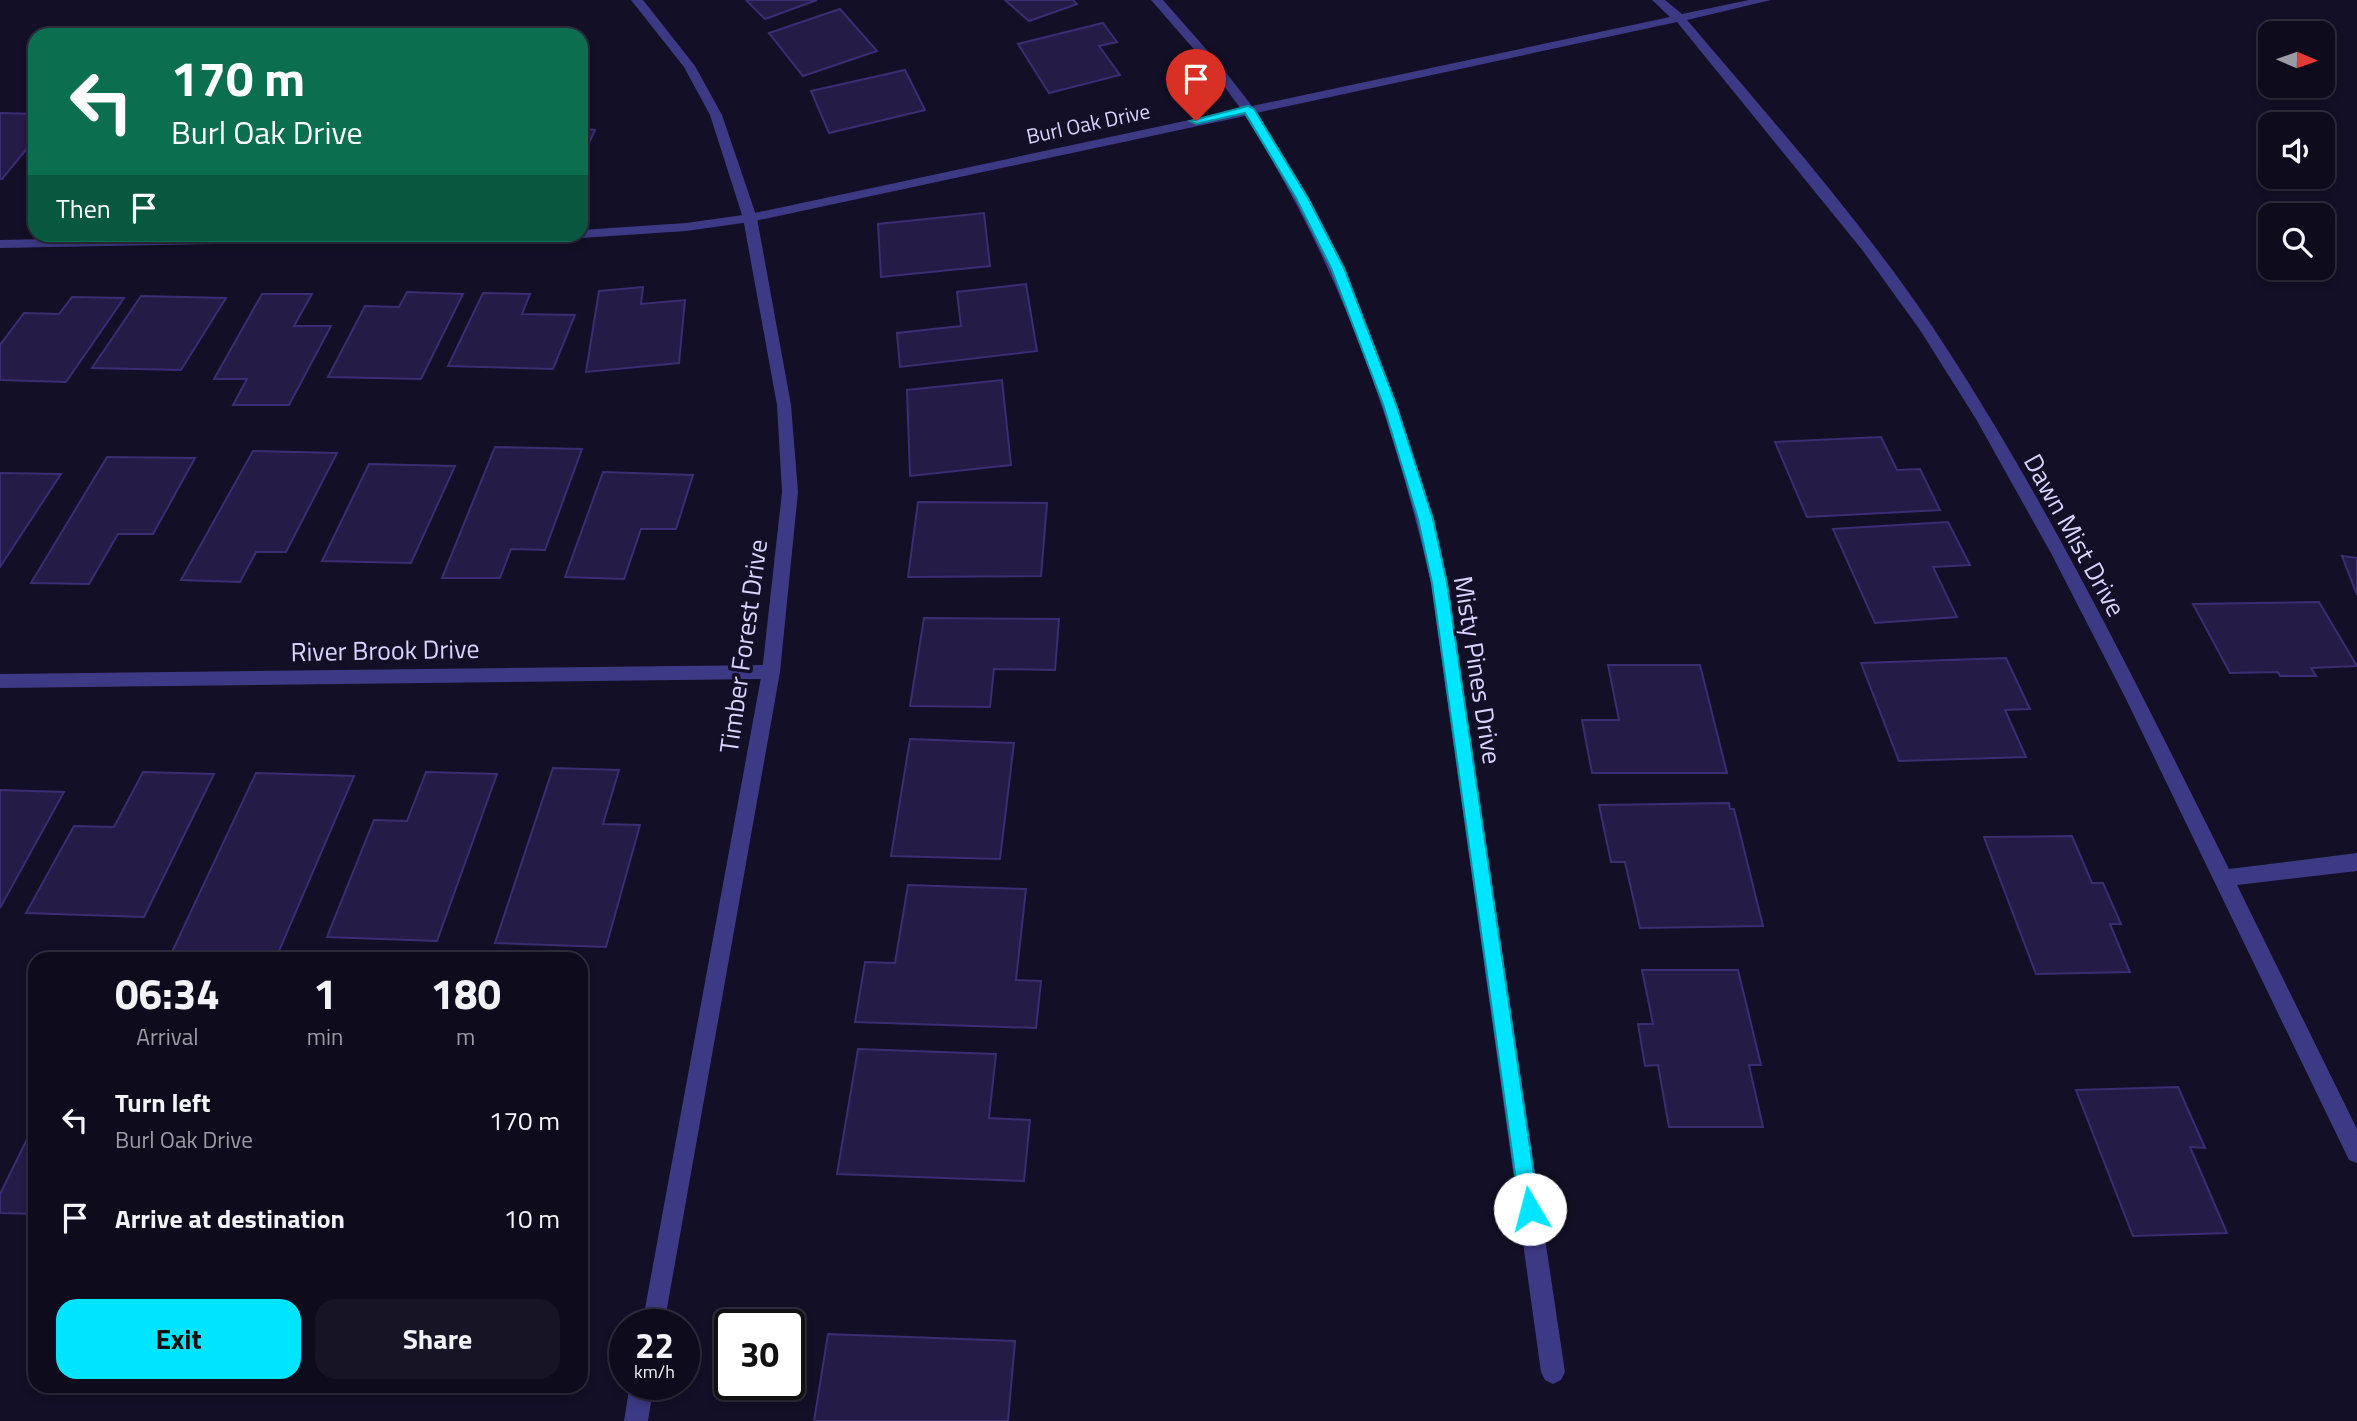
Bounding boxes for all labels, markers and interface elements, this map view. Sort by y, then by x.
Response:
north arrow [2258,21,2334,98]
map controls [2258,21,2335,280]
text: 170 m [171,40,305,115]
pin [1166,49,1226,121]
icon: left [56,56,147,147]
icon: arrive [1177,60,1215,98]
street label: Burl Oak Drive [1023,94,1153,152]
text: Burl Oak Drive [171,108,363,156]
button: sound [2258,112,2335,189]
text: Then [56,189,111,228]
icon: arrive [125,189,163,227]
button: search [2258,203,2335,280]
street label: Dawn Mist Drive [2014,447,2136,623]
street label: Timber Forest Drive [709,537,777,755]
street label: Misty Pines Drive [1444,573,1512,767]
street label: River Brook Drive [290,629,480,671]
text: 06:34 [115,961,220,1025]
text: 1 [313,961,337,1025]
text: 180 [430,961,501,1025]
text: Arrival [136,1019,199,1054]
text: min [307,1019,343,1054]
text: m [456,1019,475,1054]
text: Turn left [115,1083,210,1122]
icon: left [56,1101,94,1139]
text: 170 m [489,1101,560,1140]
text: Burl Oak Drive [115,1122,253,1157]
position arrow [1493,1172,1567,1246]
icon: arrive [56,1199,94,1237]
text: Arrive at destination [115,1199,345,1238]
text: 10 m [503,1199,560,1238]
button: Exit [56,1299,301,1379]
button: Share [315,1299,560,1379]
speed limit sign: 30 [714,1309,805,1400]
text: 22 [635,1318,674,1372]
text: km/h [634,1358,675,1385]

